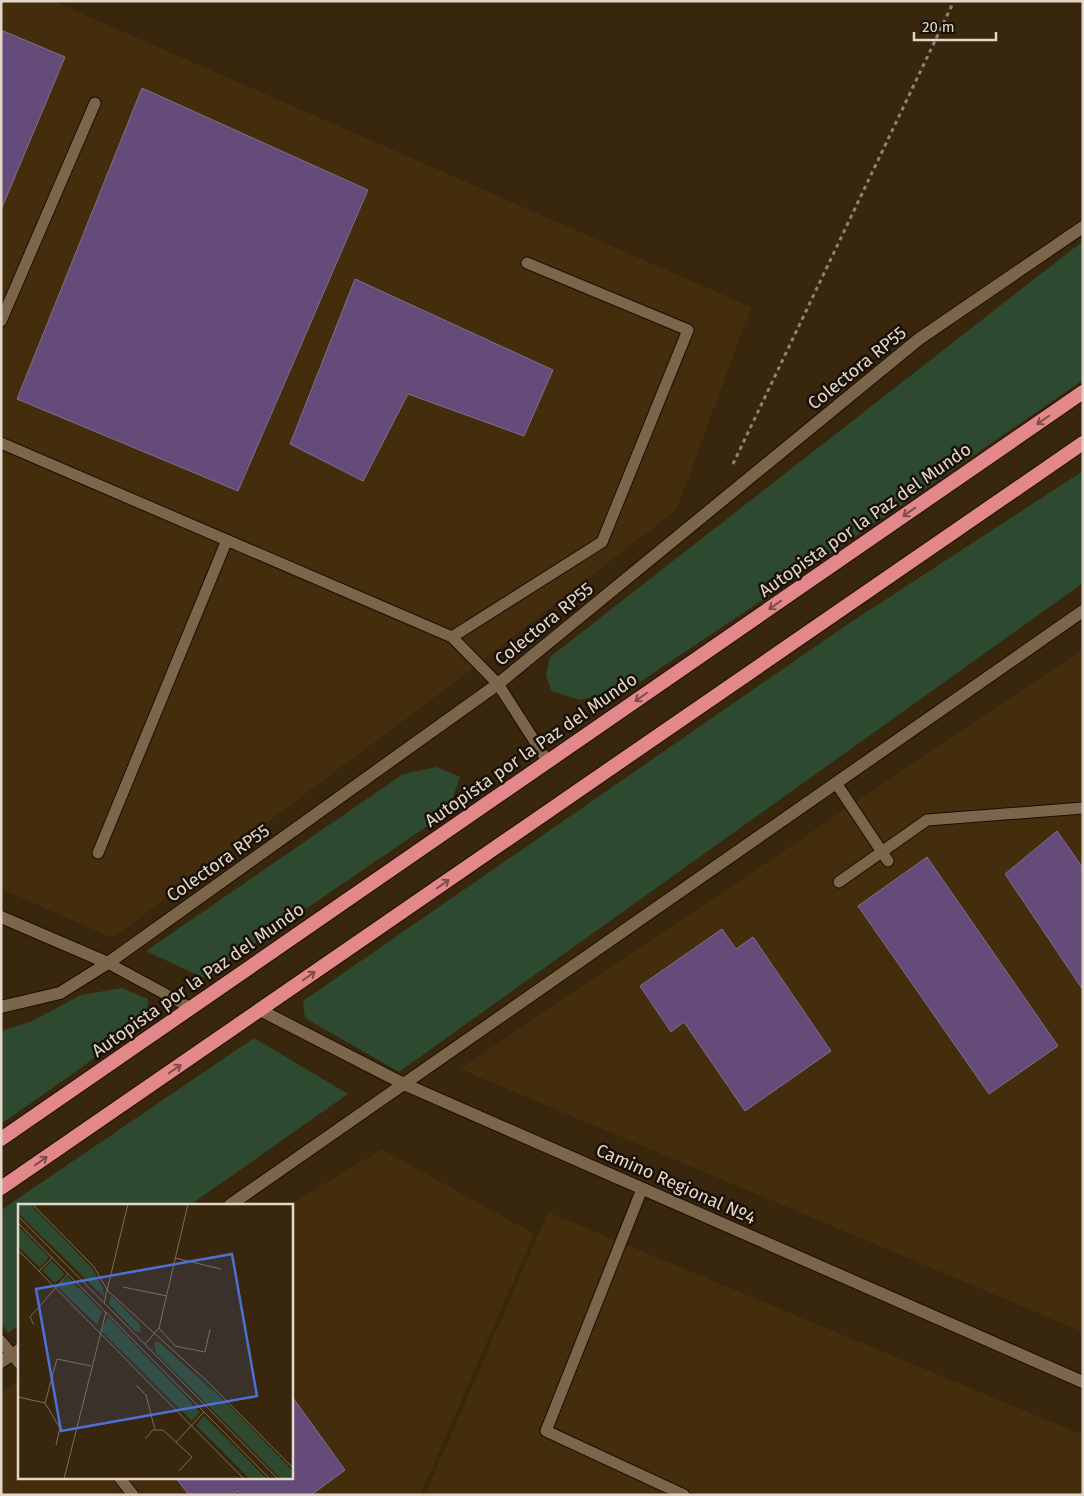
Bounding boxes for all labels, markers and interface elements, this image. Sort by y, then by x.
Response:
scale bar [914,10,996,42]
text: 20 m [922,18,955,36]
street label: Colectora RP55 [803,322,911,414]
one-way arrow [1036,415,1050,425]
street label: Autopista por la Paz del Mundo [755,438,975,602]
one-way arrow [902,507,916,517]
street label: Colectora RP55 [490,578,598,670]
one-way arrow [768,600,782,610]
street label: Autopista por la Paz del Mundo [421,668,641,832]
one-way arrow [635,692,649,702]
street label: Colectora RP55 [162,819,274,907]
one-way arrow [436,879,450,889]
street label: Autopista por la Paz del Mundo [88,898,308,1062]
one-way arrow [302,971,316,981]
one-way arrow [168,1063,182,1074]
street label: Camino Regional Nº4 [593,1139,760,1229]
one-way arrow [34,1156,48,1166]
inset map [18,1204,292,1478]

